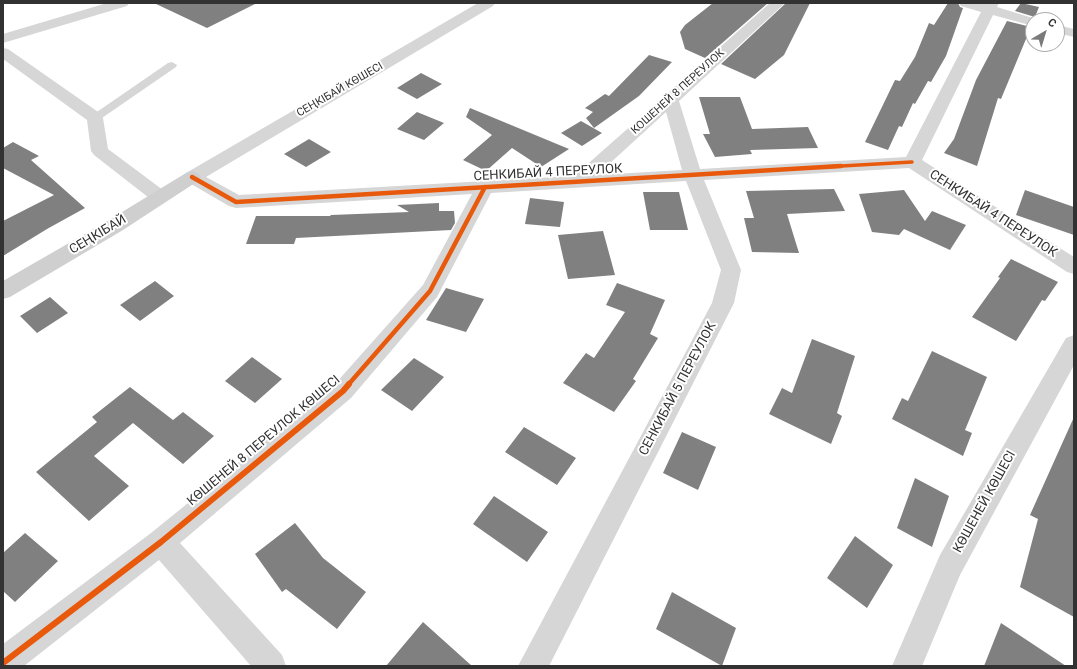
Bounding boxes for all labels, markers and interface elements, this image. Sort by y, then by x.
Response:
north arrow [1025,12,1065,52]
text: С [1045,16,1059,30]
street label: КОШЕНЕЙ 8 ПЕРЕУЛОК [629,47,727,137]
street label: СЕҢКІБАЙ КӨШЕСІ [294,60,386,120]
street label: СЕНКИБАЙ 4 ПЕРЕУЛОК [473,161,623,185]
street label: СЕНКИБАЙ 4 ПЕРЕУЛОК [926,167,1060,261]
street label: СЕҢКІБАЙ [67,212,129,258]
street label: СЕНКИБАЙ 5 ПЕРЕУЛОК [636,320,720,458]
street label: КӨШЕНЕЙ 8 ПЕРЕУЛОК КӨШЕСІ [184,372,344,510]
street label: КӨШЕНЕЙ КӨШЕСІ [950,448,1020,556]

